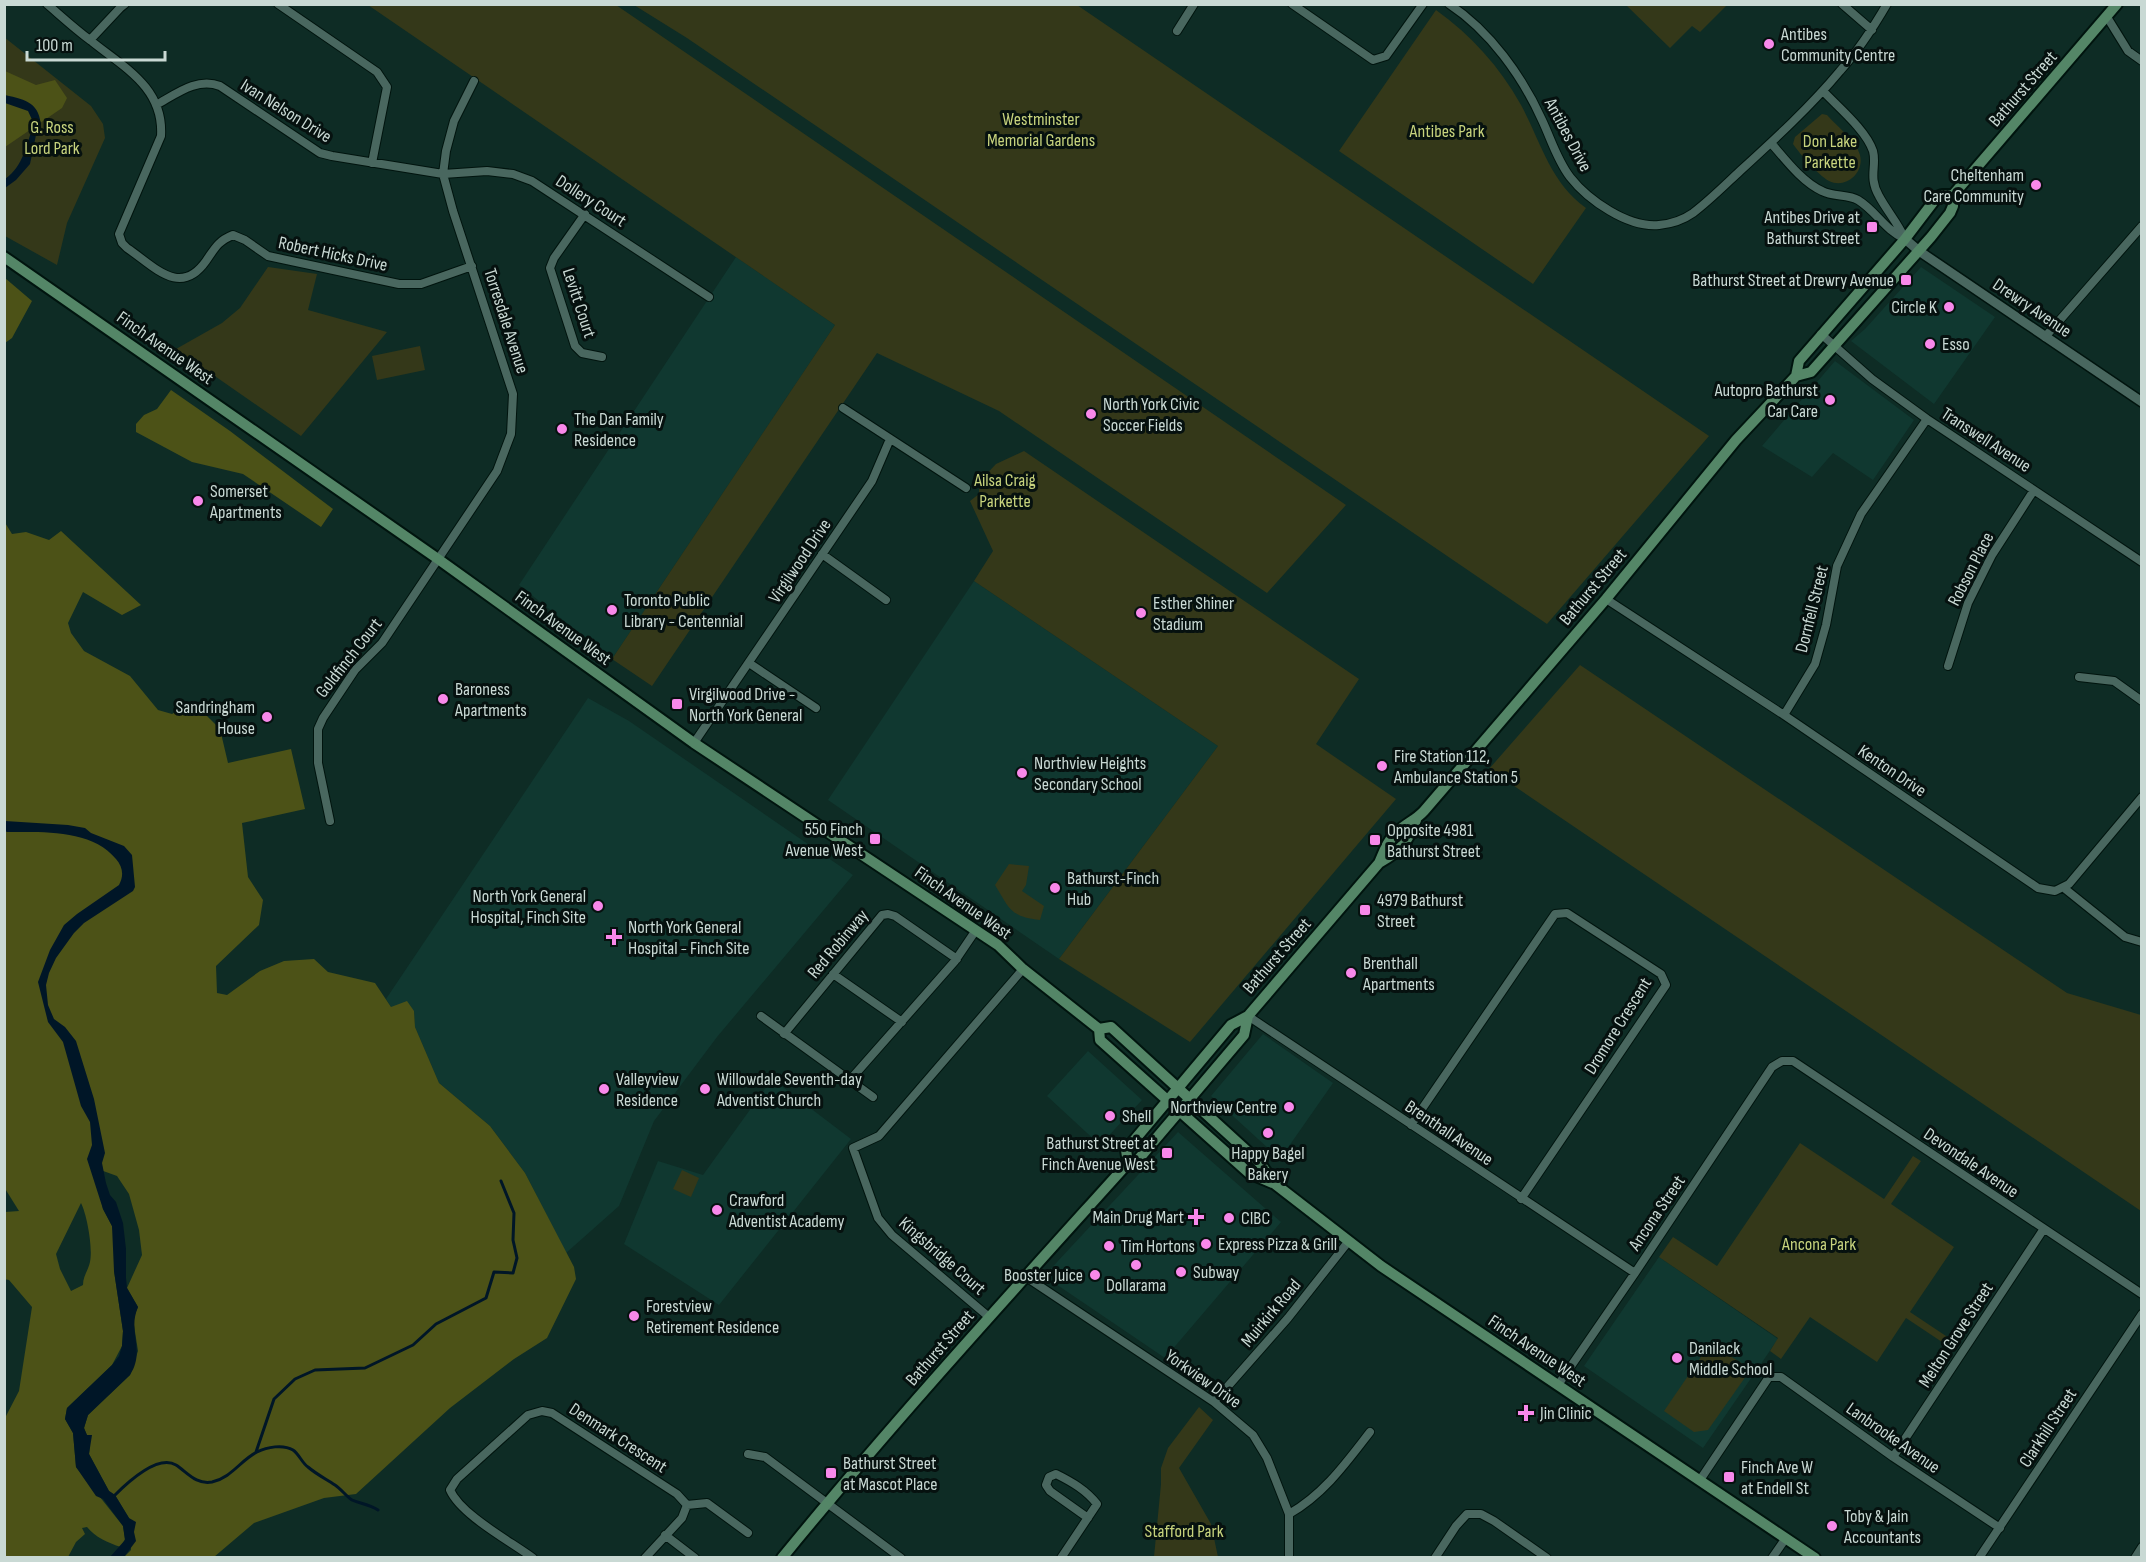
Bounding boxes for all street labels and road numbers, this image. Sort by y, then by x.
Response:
street label: Bathurst Street [1984,46,2062,131]
street label: Ivan Nelson Drive [237,75,335,147]
street label: Antibes Drive [1539,94,1596,175]
street label: Dollery Court [552,170,631,232]
street label: Robert Hicks Drive [276,232,390,276]
street label: Levitt Court [558,265,600,341]
street label: Torresdale Avenue [479,266,533,376]
street label: Drewry Avenue [1989,274,2075,342]
street label: Finch Avenue West [113,307,218,389]
street label: Transwell Avenue [1937,403,2035,477]
street label: Virgilwood Drive [764,515,836,607]
street label: Robson Place [1944,529,1998,609]
street label: Bathurst Street [1555,544,1631,630]
street label: Dornfell Street [1791,563,1833,655]
street label: Finch Avenue West [511,586,615,670]
street label: Goldfinch Court [311,614,387,702]
street label: Kenton Drive [1854,741,1930,801]
street label: Finch Avenue West [911,862,1016,944]
street label: Red Robinway [803,905,873,983]
street label: Bathurst Street [1238,913,1316,998]
street label: Dromore Crescent [1580,973,1656,1078]
street label: Brenthall Avenue [1401,1096,1497,1170]
street label: Devondale Avenue [1920,1124,2022,1202]
street label: Ancona Street [1624,1171,1690,1255]
street label: Kingsbridge Court [894,1213,990,1300]
street label: Muirkirk Road [1237,1275,1305,1351]
street label: Melton Grove Street [1914,1278,1998,1391]
street label: Bathurst Street [901,1305,979,1390]
street label: Finch Avenue West [1484,1311,1590,1392]
street label: Yorkview Drive [1161,1345,1245,1413]
street label: Clarkhill Street [2015,1384,2081,1471]
street label: Lanbrooke Avenue [1842,1398,1944,1478]
street label: Denmark Crescent [565,1399,671,1478]

